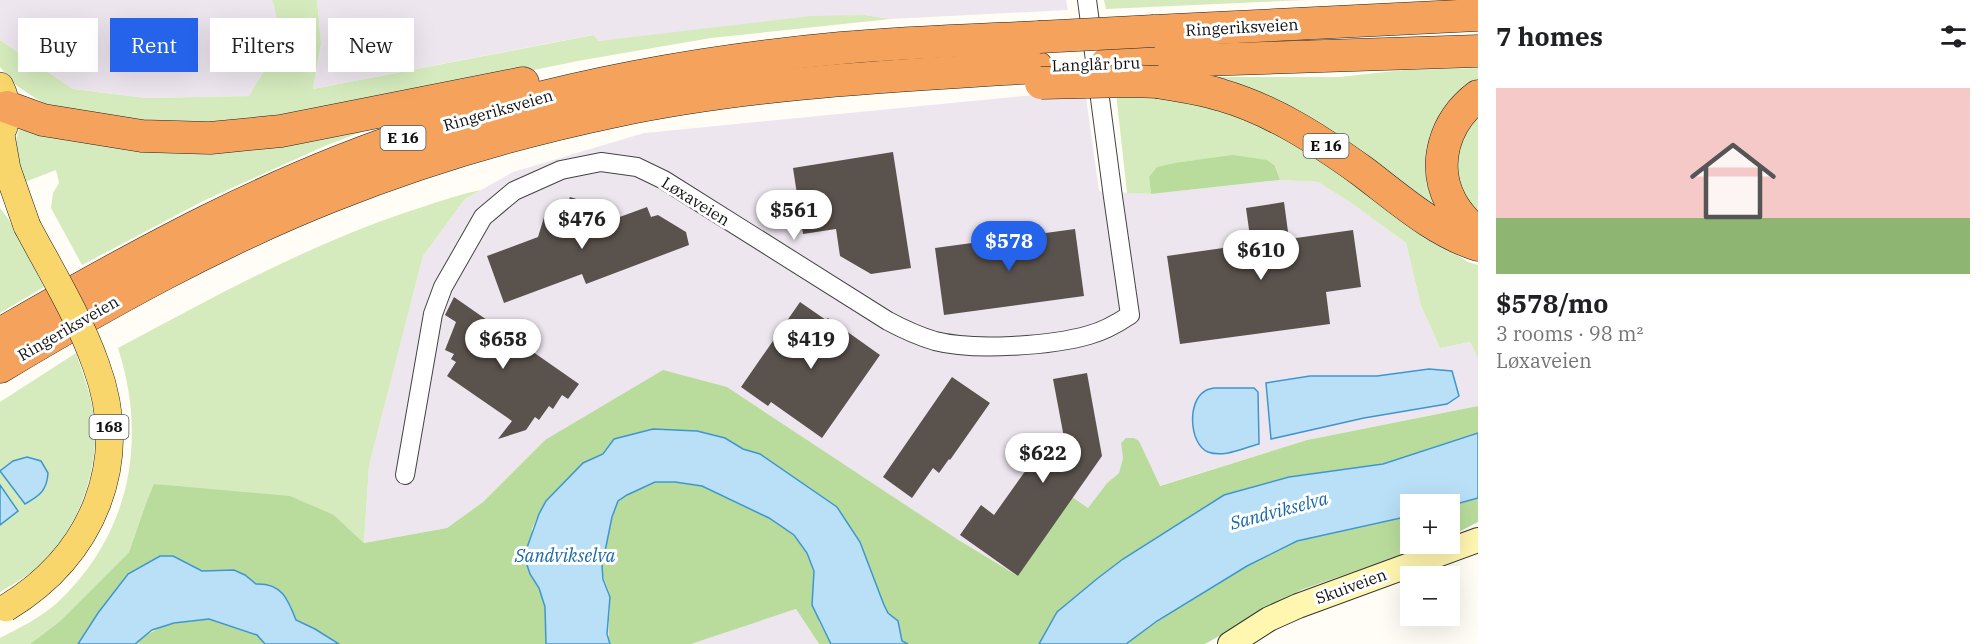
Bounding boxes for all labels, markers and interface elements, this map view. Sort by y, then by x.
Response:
street label: Ringeriksveien [1185,14,1299,40]
chip: Buy [18,18,98,72]
chip: Rent [110,18,198,72]
chip: Filters [210,18,316,72]
chip: New [328,18,414,72]
text: 7 homes [1496,19,1603,53]
icon: filters [1937,20,1970,53]
street label: Langlår bru [1051,52,1141,76]
street label: Ringeriksveien [441,85,555,135]
road number: E 16 [380,126,426,150]
icon: home [1679,127,1787,235]
road number: E 16 [1304,134,1348,158]
street label: Løxaveien [658,172,734,230]
pin: $561 [758,190,830,241]
text: $561 [770,196,818,223]
pin: $476 [546,199,618,250]
text: $476 [558,205,606,232]
pin: $578 [973,221,1045,272]
text: $578 [985,227,1033,254]
pin: $610 [1225,230,1297,281]
text: $610 [1237,236,1285,263]
text: $578/mo [1496,286,1608,320]
street label: Ringeriksveien [14,291,122,365]
pin: $658 [467,319,539,370]
pin: $419 [775,319,847,370]
text: 3 rooms · 98 m² [1496,320,1643,347]
text: $658 [479,325,527,352]
text: $419 [787,325,835,352]
text: Løxaveien [1496,347,1592,374]
road number: 168 [90,415,128,439]
pin: $622 [1007,433,1079,484]
text: $622 [1019,439,1067,466]
water label: Sandvikselva [1226,486,1331,535]
map controls [1400,494,1460,626]
button: + [1400,494,1460,554]
water label: Sandvikselva [514,544,615,567]
street label: Skuiveien [1313,564,1389,608]
button: − [1400,566,1460,626]

